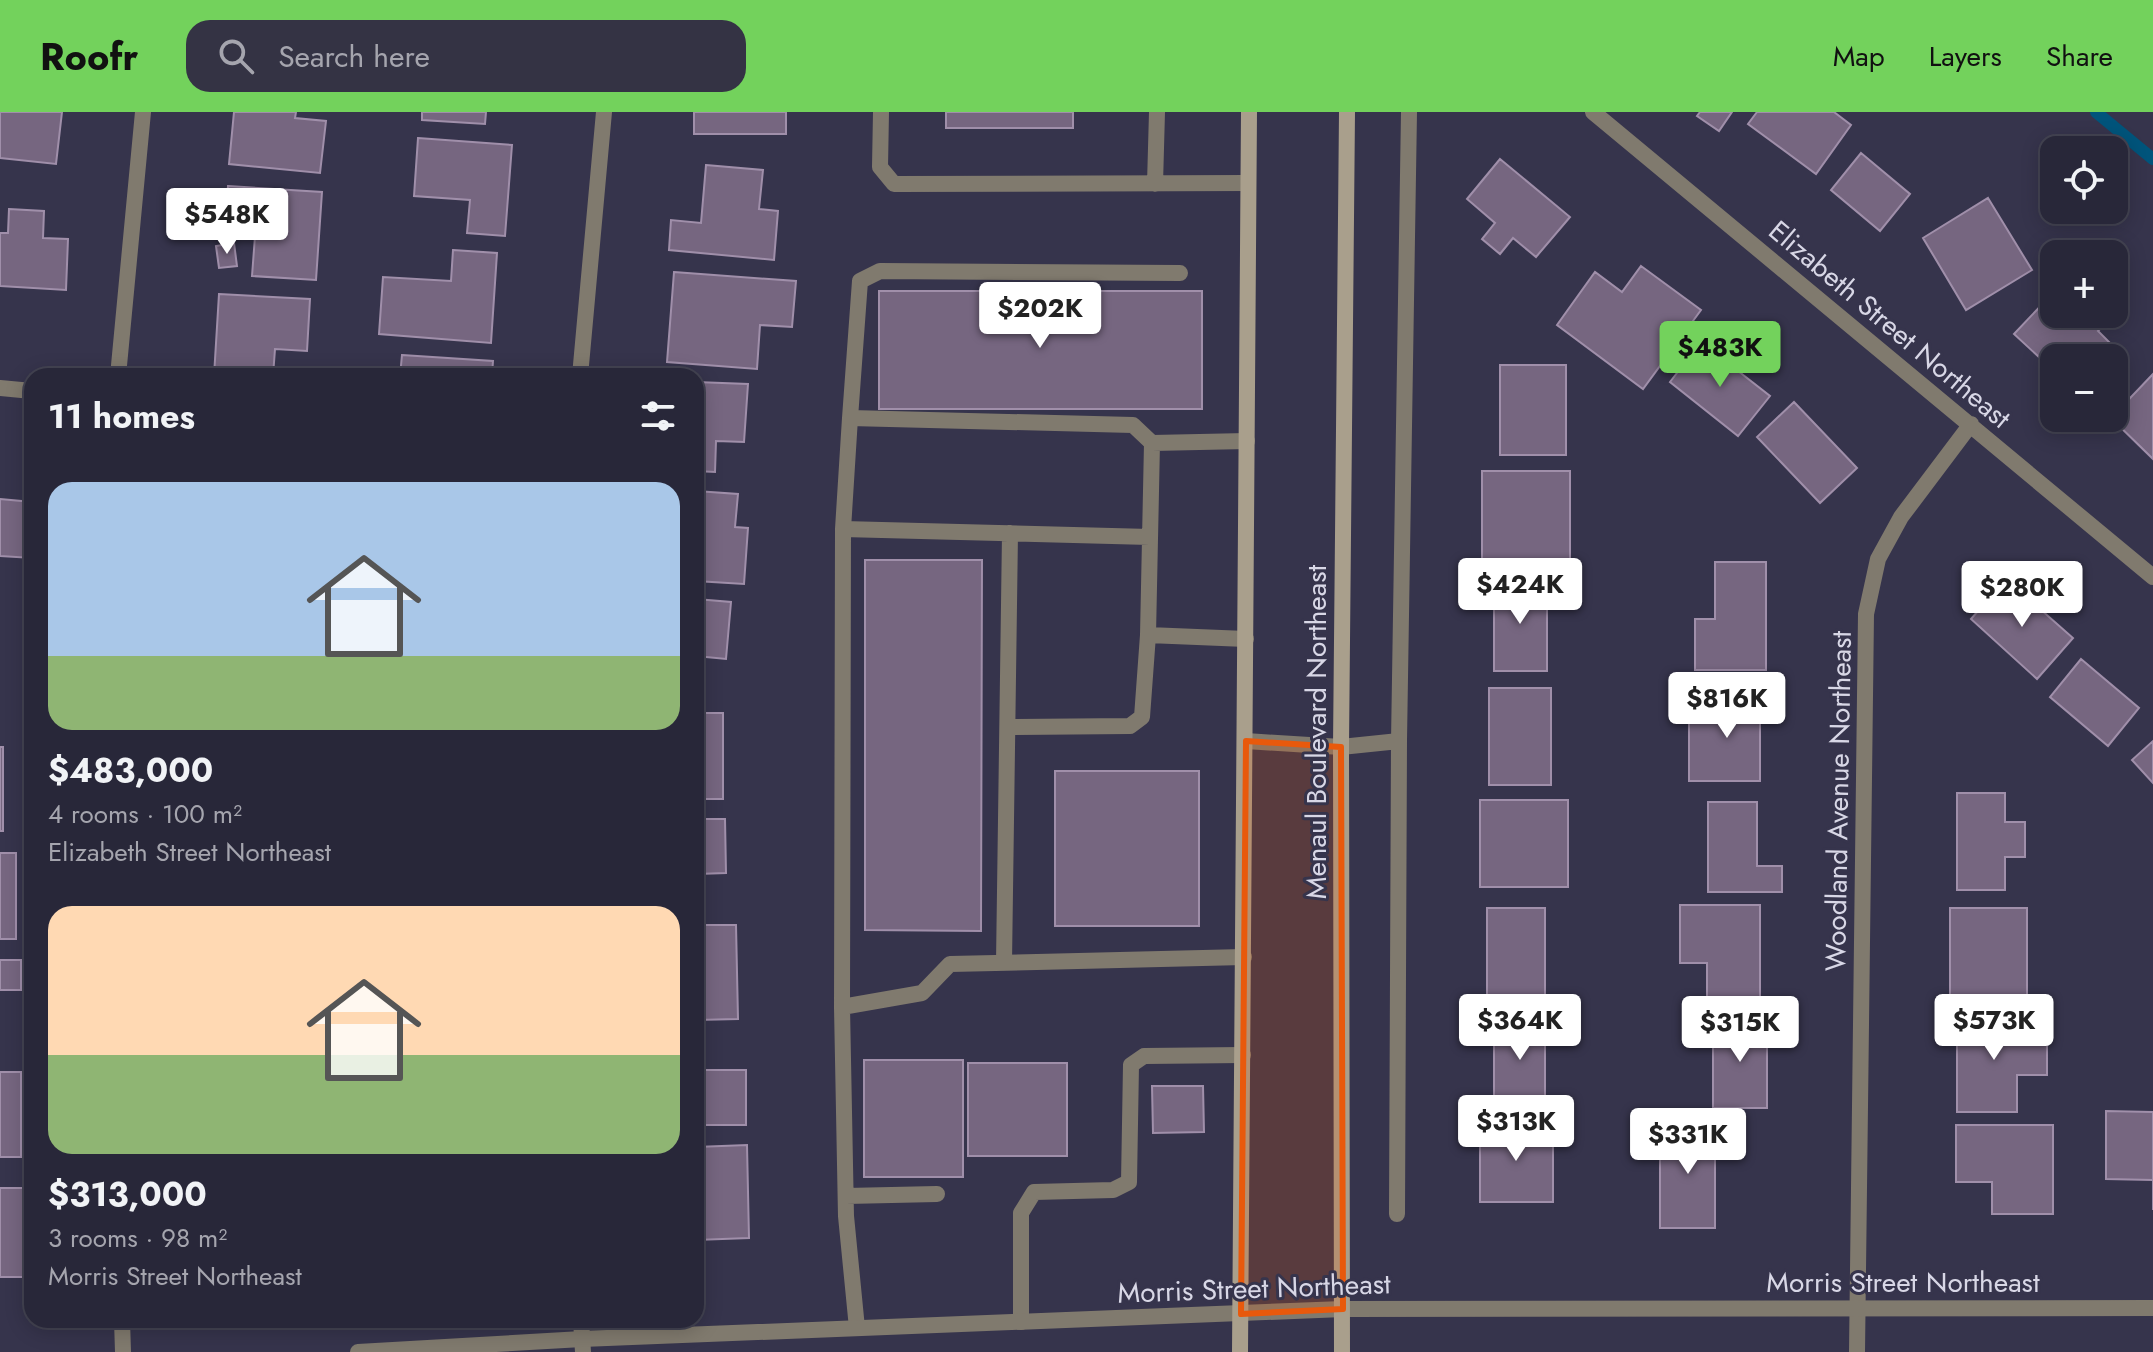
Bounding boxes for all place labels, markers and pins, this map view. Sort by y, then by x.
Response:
pin: $548K [171,188,283,256]
pin: $202K [984,282,1096,350]
pin: $483K [1664,321,1776,389]
pin: $424K [1464,558,1576,626]
pin: $280K [1966,561,2078,629]
pin: $816K [1671,672,1783,740]
pin: $364K [1464,994,1576,1062]
pin: $573K [1938,994,2050,1062]
pin: $315K [1684,996,1796,1064]
pin: $313K [1460,1095,1572,1163]
pin: $331K [1632,1108,1744,1176]

